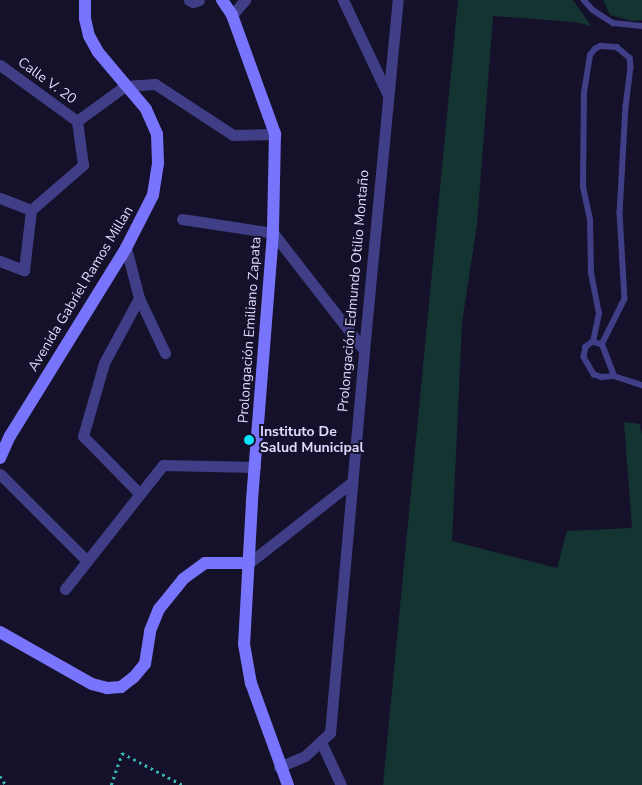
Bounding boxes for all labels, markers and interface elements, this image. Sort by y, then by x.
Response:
street label: Calle V. 20 [14,54,80,108]
street label: Prolongación Edmundo Otilio Montaño [335,169,373,413]
street label: Avenida Gabriel Ramos Millan [25,203,137,375]
street label: Prolongación Emiliano Zapata [235,236,265,424]
place label: Instituto De Salud Municipal [260,424,364,457]
marker: Instituto De Salud Municipal [242,433,256,447]

